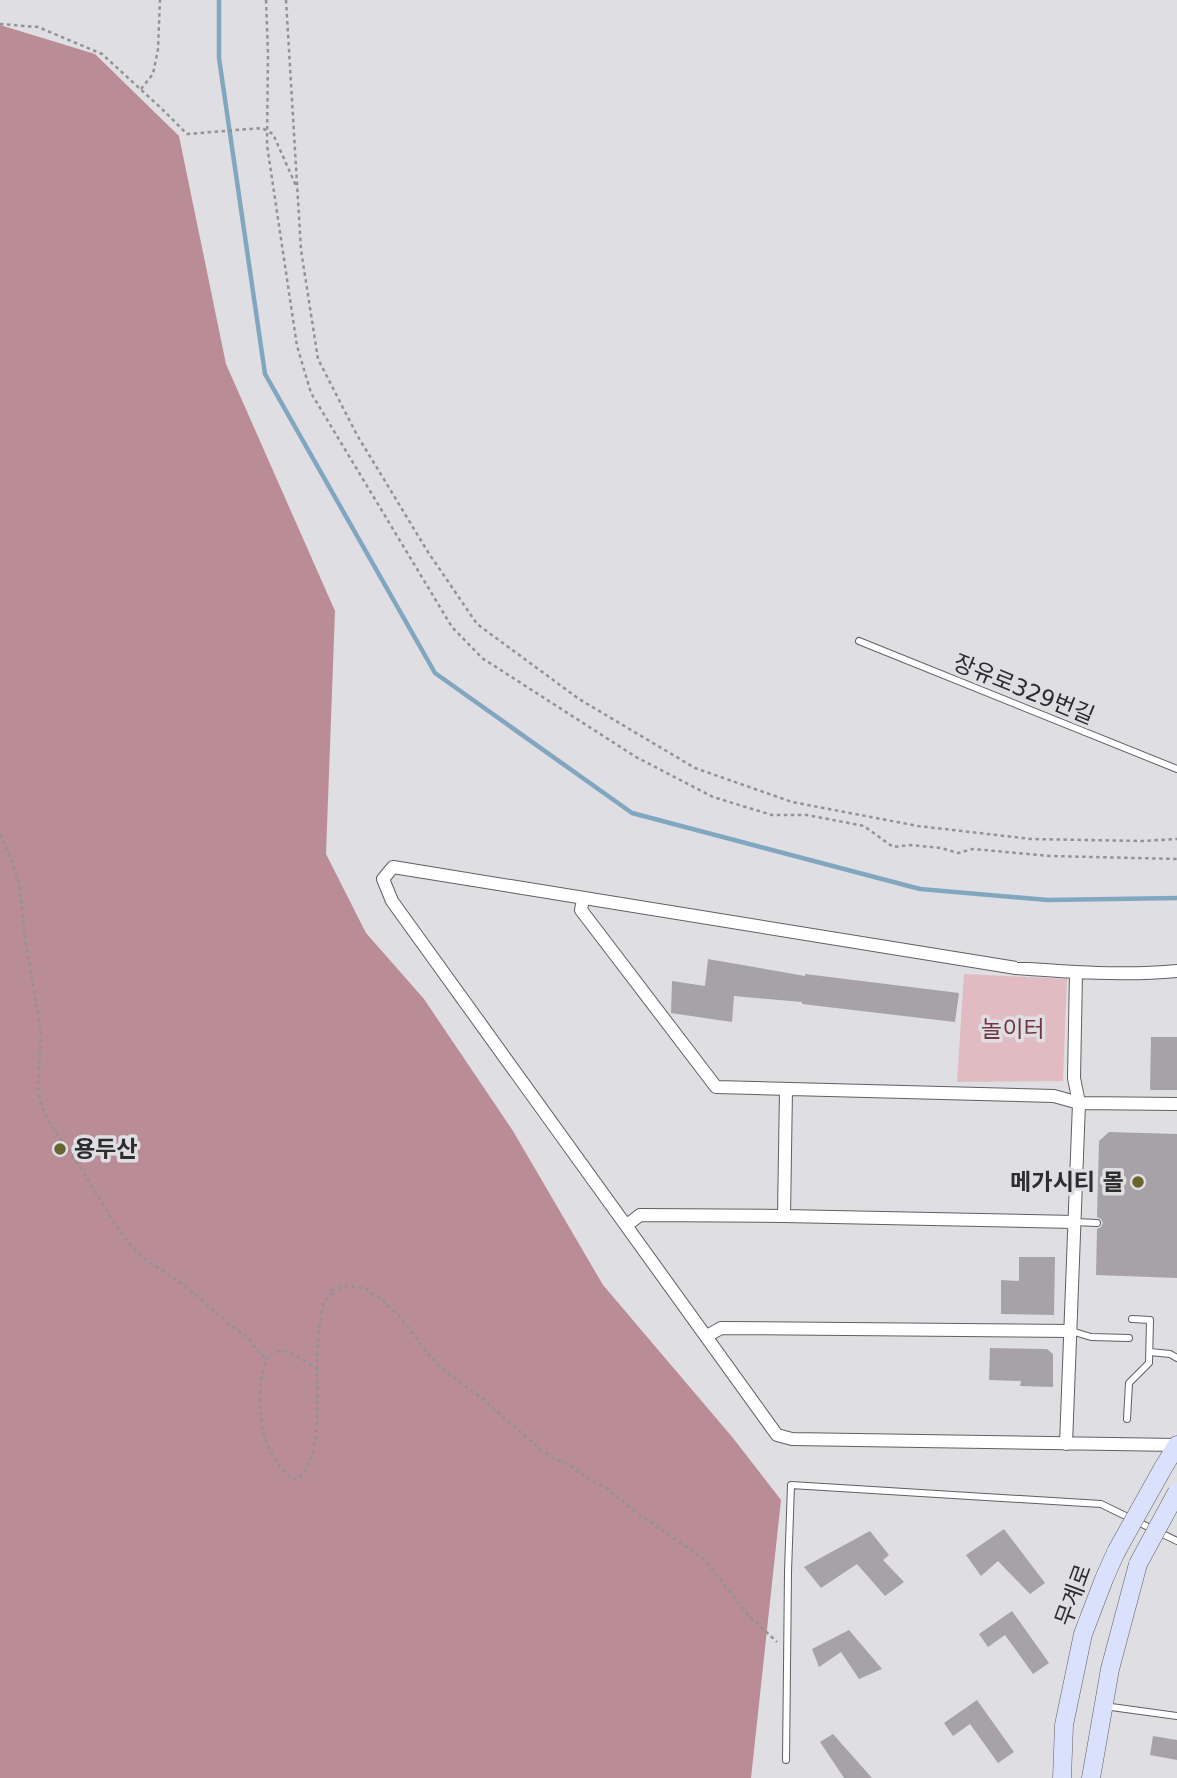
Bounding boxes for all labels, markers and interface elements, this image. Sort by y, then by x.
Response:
street label: 장유로329번길 [950,649,1098,729]
park label: 놀이터 [981,1016,1045,1042]
place label: 용두산 [74,1136,137,1162]
marker: 용두산 [52,1141,68,1157]
place label: 메가시티 몰 [1010,1169,1124,1195]
marker: 메가시티 몰 [1130,1174,1146,1190]
street label: 무계로 [1050,1561,1096,1629]

